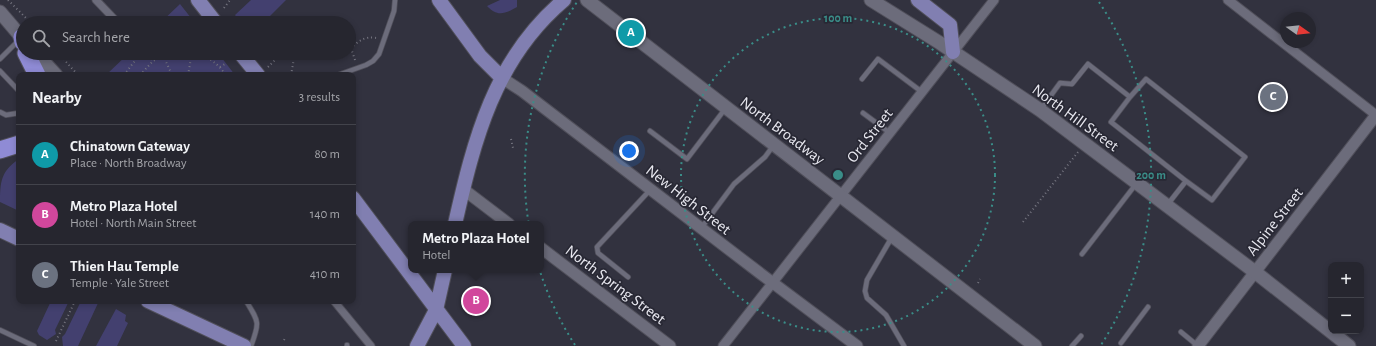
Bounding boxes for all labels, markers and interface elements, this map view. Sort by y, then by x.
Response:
text: 100 m [824,12,852,24]
north arrow [1280,12,1316,48]
search box [16,16,356,60]
pin: A [618,18,644,48]
icon: search [30,27,52,49]
text: Search here [62,30,130,45]
street label: North Hill Street [1029,81,1122,154]
pin: C [1260,82,1286,112]
text: Nearby [32,89,82,106]
text: 3 results [299,91,340,104]
street label: North Broadway [737,94,828,169]
street label: Ord Street [844,106,896,166]
text: Chinatown Gateway [70,139,190,154]
your location [619,141,639,161]
text: A [41,148,49,161]
text: 80 m [314,148,340,161]
text: Place · North Broadway [70,157,186,170]
street label: New High Street [643,162,734,238]
centre of rings [831,168,845,182]
text: 200 m [1136,169,1166,181]
street label: Alpine Street [1244,185,1306,259]
text: Metro Plaza Hotel [70,199,178,214]
text: B [41,208,49,221]
text: 140 m [310,208,340,221]
text: Hotel · North Main Street [70,217,196,230]
popup [408,221,544,273]
text: Metro Plaza Hotel [422,231,530,246]
street label: North Spring Street [562,242,668,327]
text: Hotel [422,249,450,262]
text: Thien Hau Temple [70,259,179,274]
map controls [1328,262,1364,334]
button: + [1328,262,1364,298]
text: C [42,268,48,281]
text: 410 m [310,268,340,281]
text: Temple · Yale Street [70,277,169,290]
pin: B [463,286,489,316]
button: − [1328,298,1364,334]

